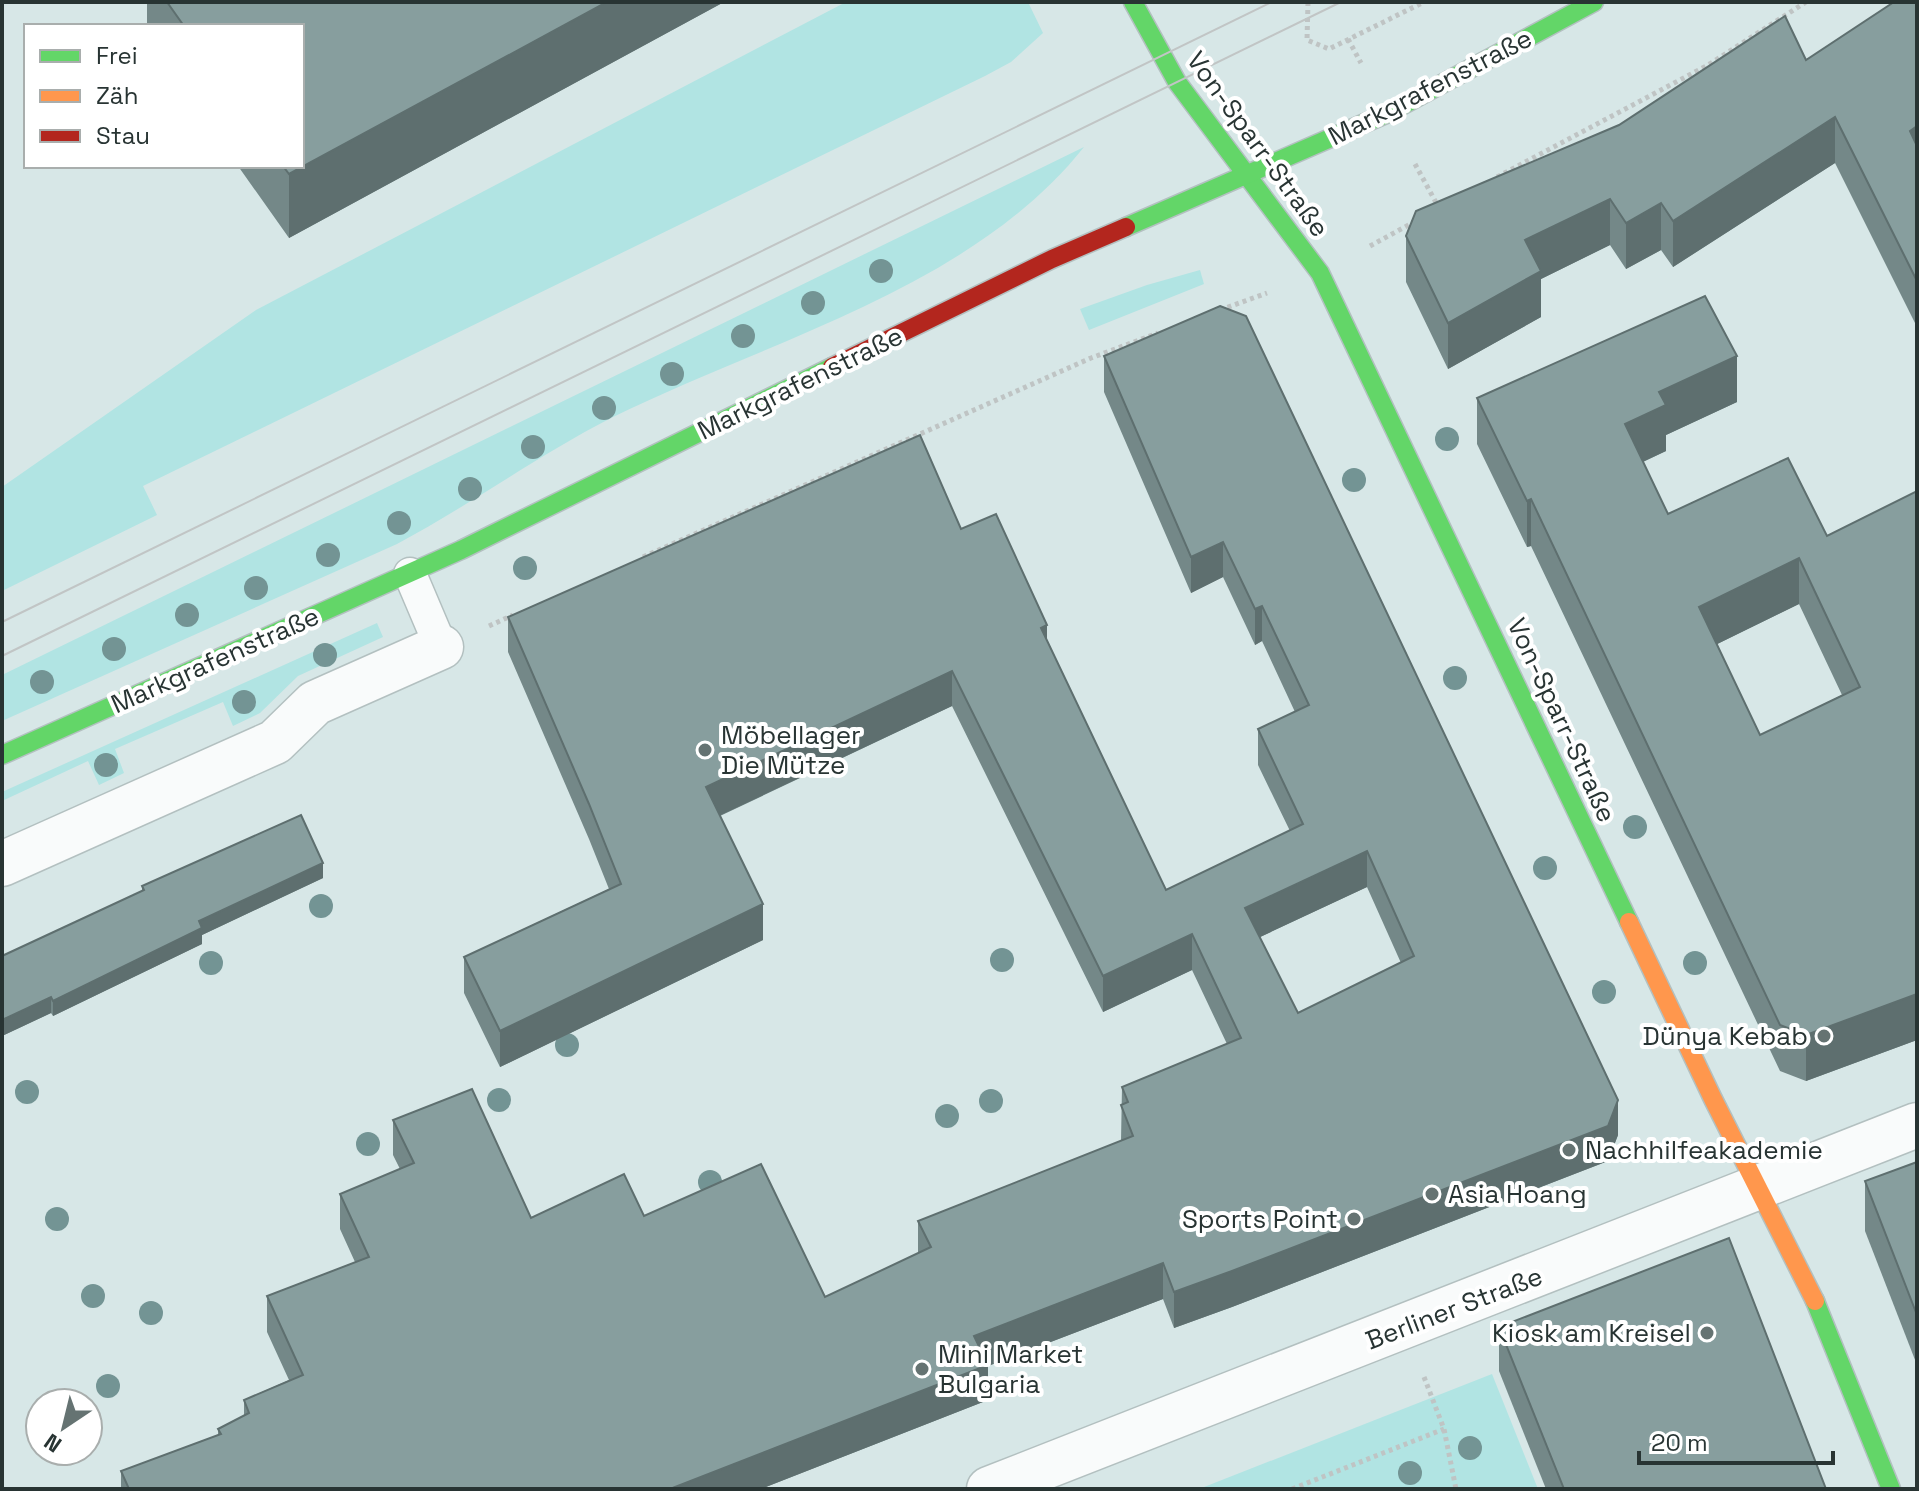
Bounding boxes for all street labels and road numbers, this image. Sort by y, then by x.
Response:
street label: Markgrafenstraße [1322,21,1538,153]
street label: Von-Sparr-Straße [1179,44,1337,244]
street label: Markgrafenstraße [692,319,908,447]
street label: Markgrafenstraße [106,599,324,721]
street label: Von-Sparr-Straße [1500,612,1624,828]
street label: Berliner Straße [1361,1259,1547,1357]

